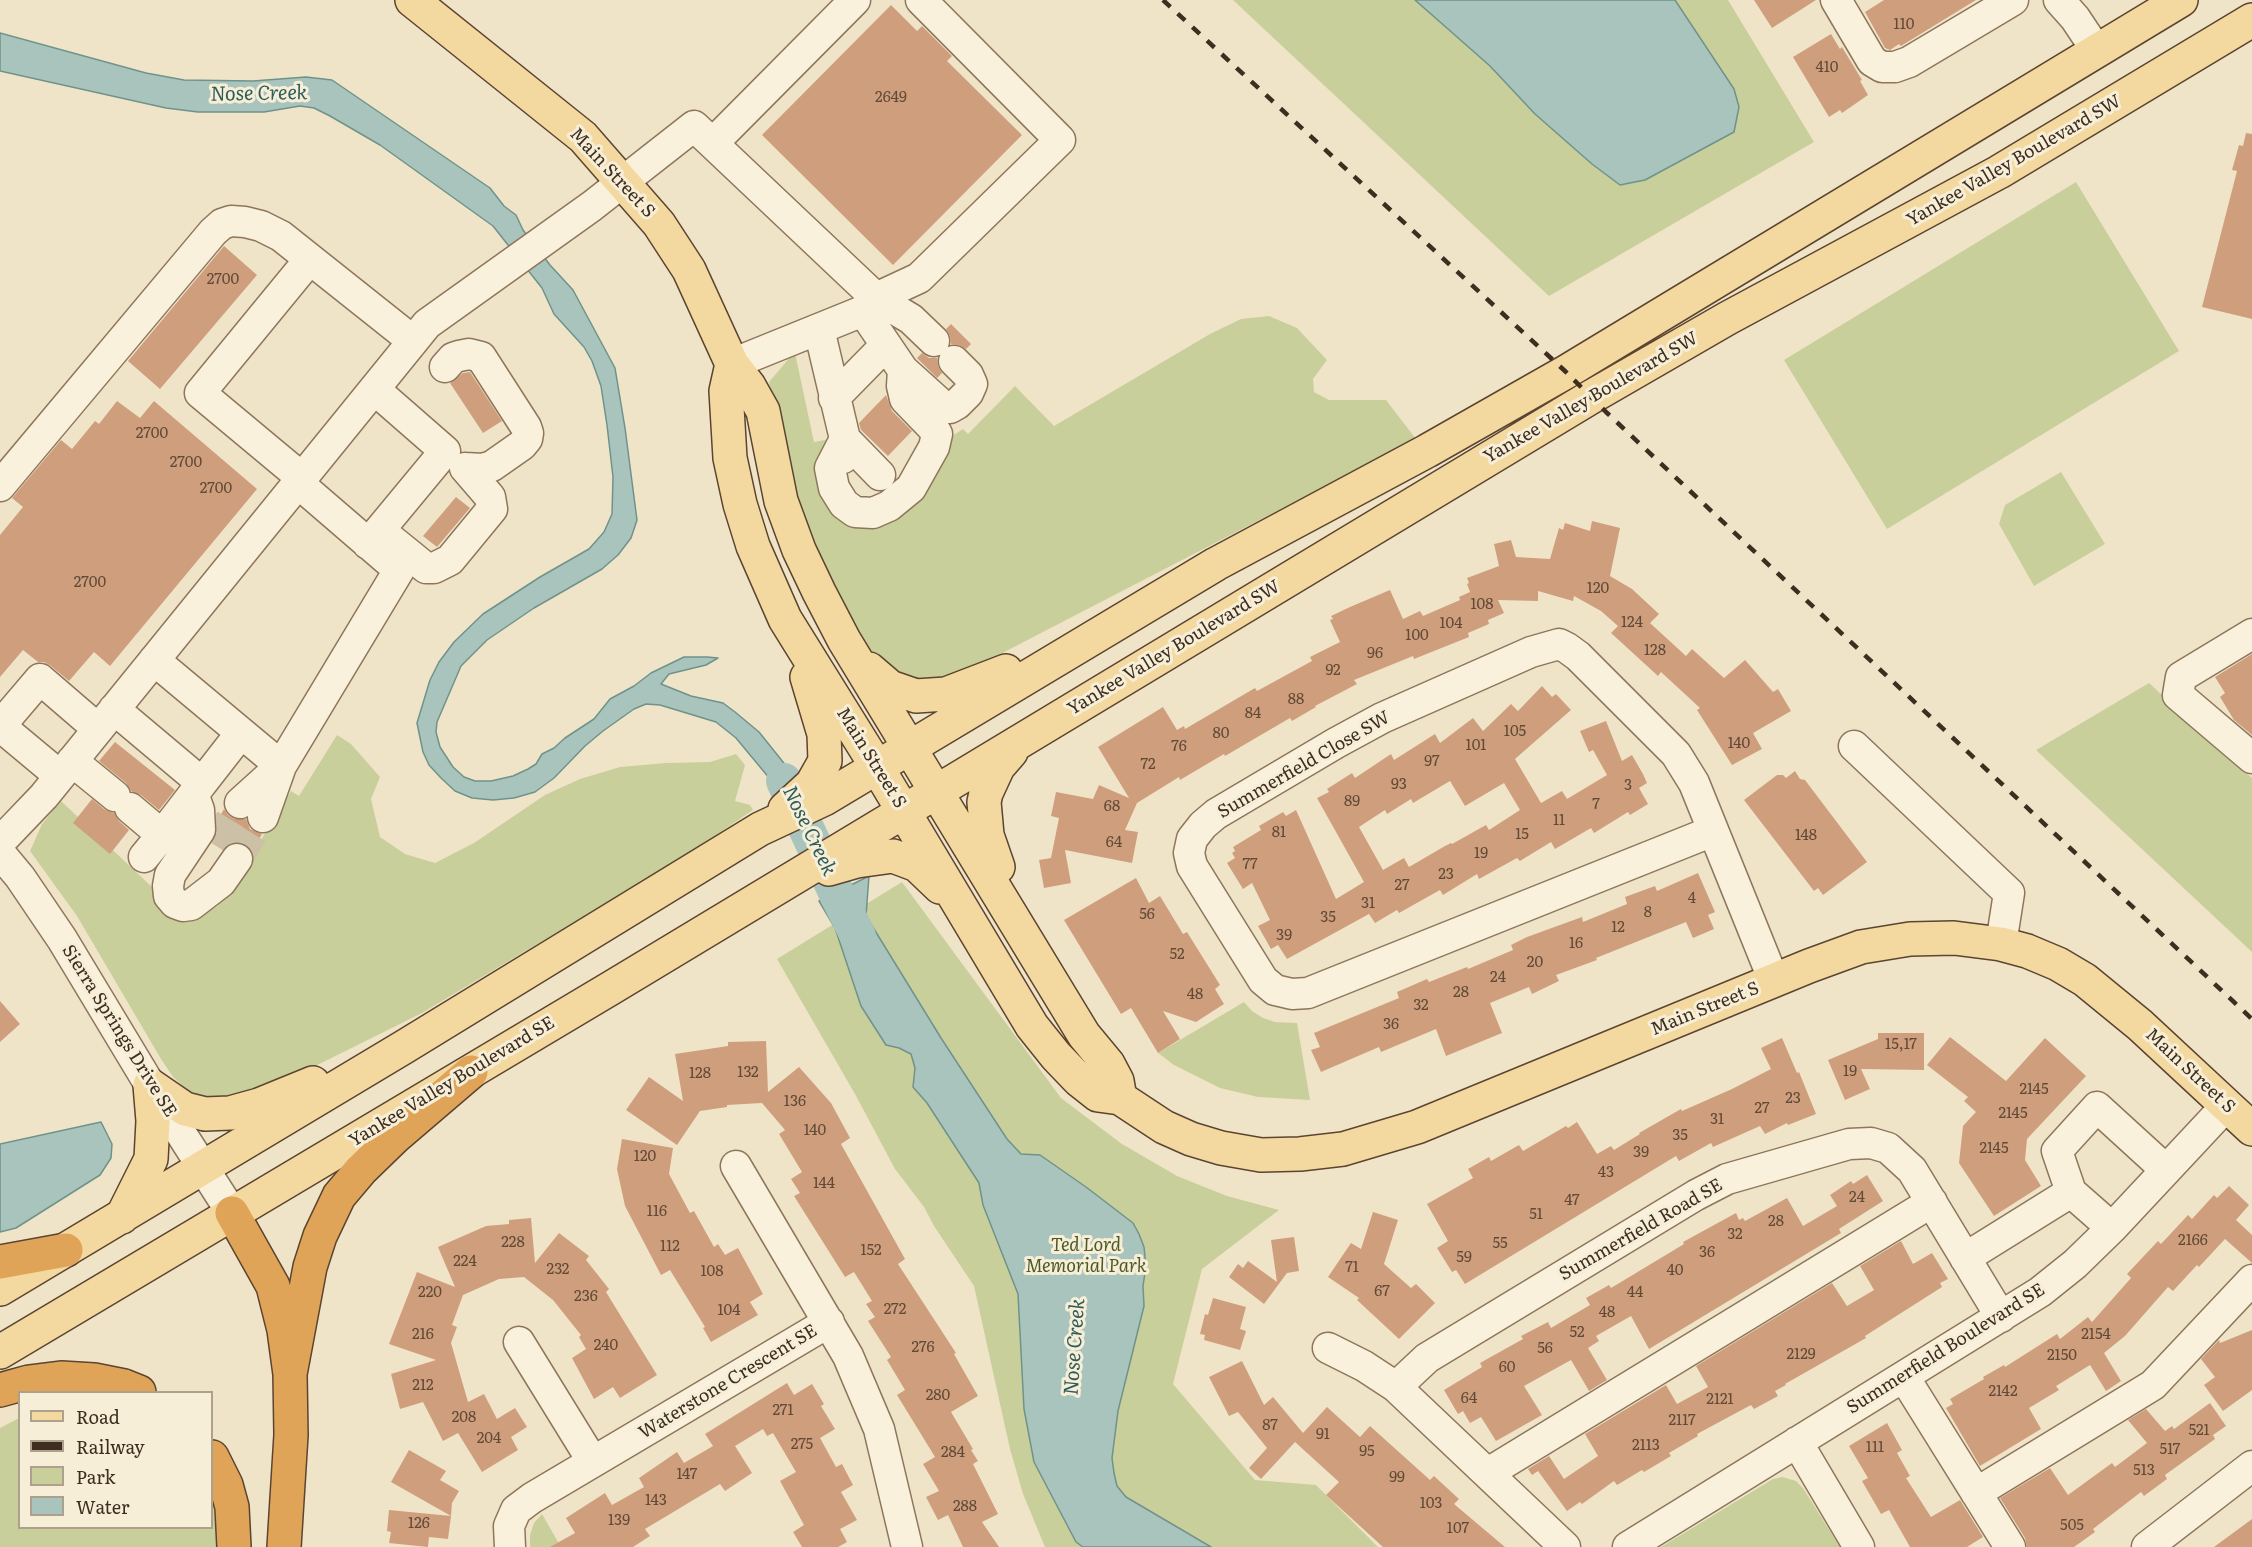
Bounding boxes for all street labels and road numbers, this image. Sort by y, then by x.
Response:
street label: Yankee Valley Boulevard SW [1903,91,2125,231]
street label: Main Street S [565,124,659,222]
street label: Yankee Valley Boulevard SW [1480,328,1702,468]
street label: Yankee Valley Boulevard SW [1064,576,1284,720]
street label: Main Street S [831,704,911,812]
street label: Summerfield Close SW [1214,707,1394,823]
street label: Sierra Springs Drive SE [57,941,181,1121]
street label: Main Street S [1648,977,1762,1041]
street label: Yankee Valley Boulevard SE [345,1012,559,1152]
street label: Main Street S [2141,1024,2239,1118]
street label: Summerfield Road SE [1556,1174,1726,1286]
street label: Summerfield Boulevard SE [1843,1279,2049,1419]
street label: Waterstone Crescent SE [635,1320,821,1444]

